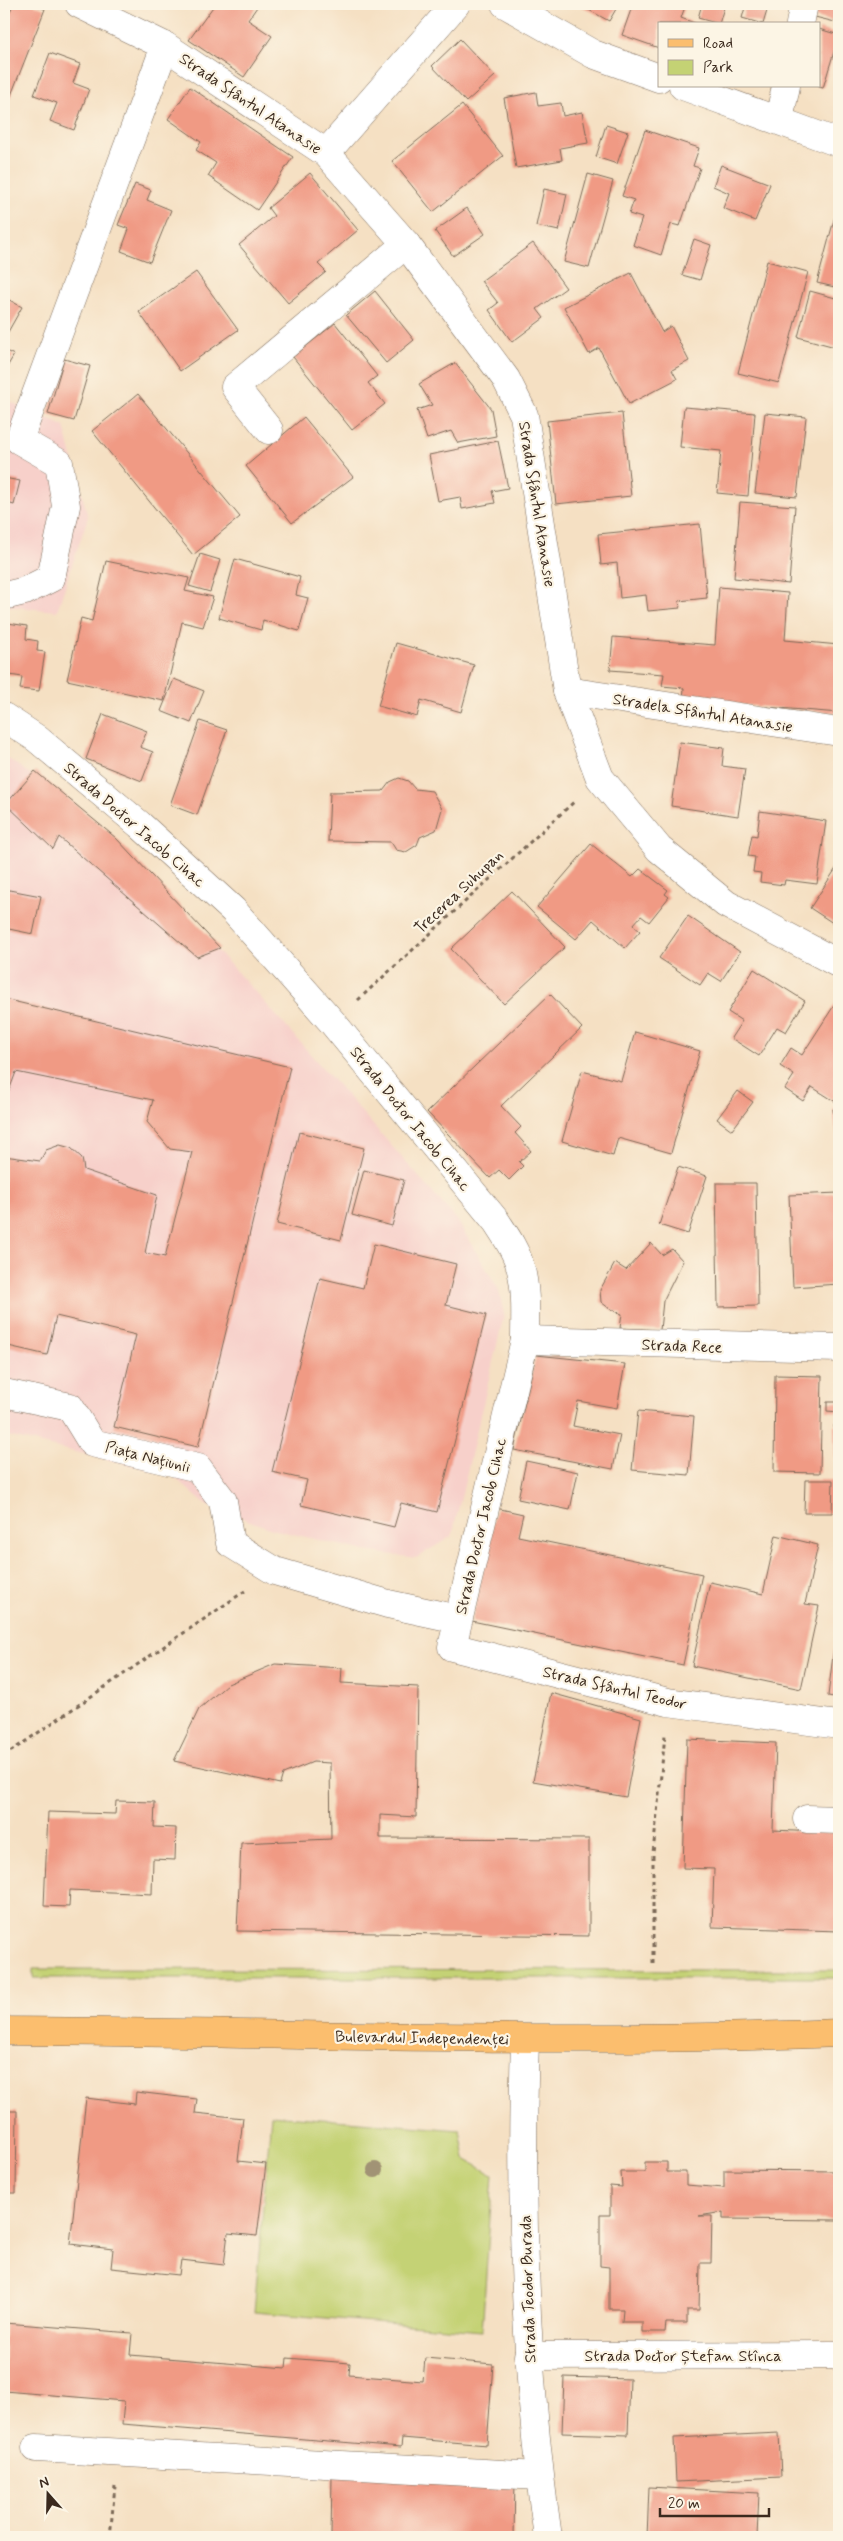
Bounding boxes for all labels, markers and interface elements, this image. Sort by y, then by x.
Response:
legend [658,22,820,88]
text: Road [703,34,733,54]
street label: Strada Sfântul Atanasie [175,49,325,160]
text: Park [703,58,733,78]
street label: Strada Sfântul Atanasie [513,420,560,589]
street label: Stradela Sfântul Atanasie [611,689,794,738]
street label: Strada Doctor Iacob Cihac [59,758,209,892]
street label: Trecerea Suhupan [410,845,508,939]
street label: Strada Doctor Iacob Cihac [345,1042,475,1196]
street label: Strada Rece [641,1335,723,1358]
street label: Strada Doctor Iacob Cihac [451,1436,512,1617]
street label: Piața Națiunii [103,1437,193,1478]
street label: Strada Sfântul Teodor [541,1662,689,1715]
street label: Bulevardul Independenței [335,2026,509,2051]
street label: Strada Teodor Burada [515,2214,542,2363]
street label: Strada Doctor Ștefan Stînca [585,2346,781,2367]
north arrow [22,2468,72,2518]
text: N [36,2473,51,2493]
scale bar [660,2486,769,2518]
text: 20 m [668,2494,700,2514]

